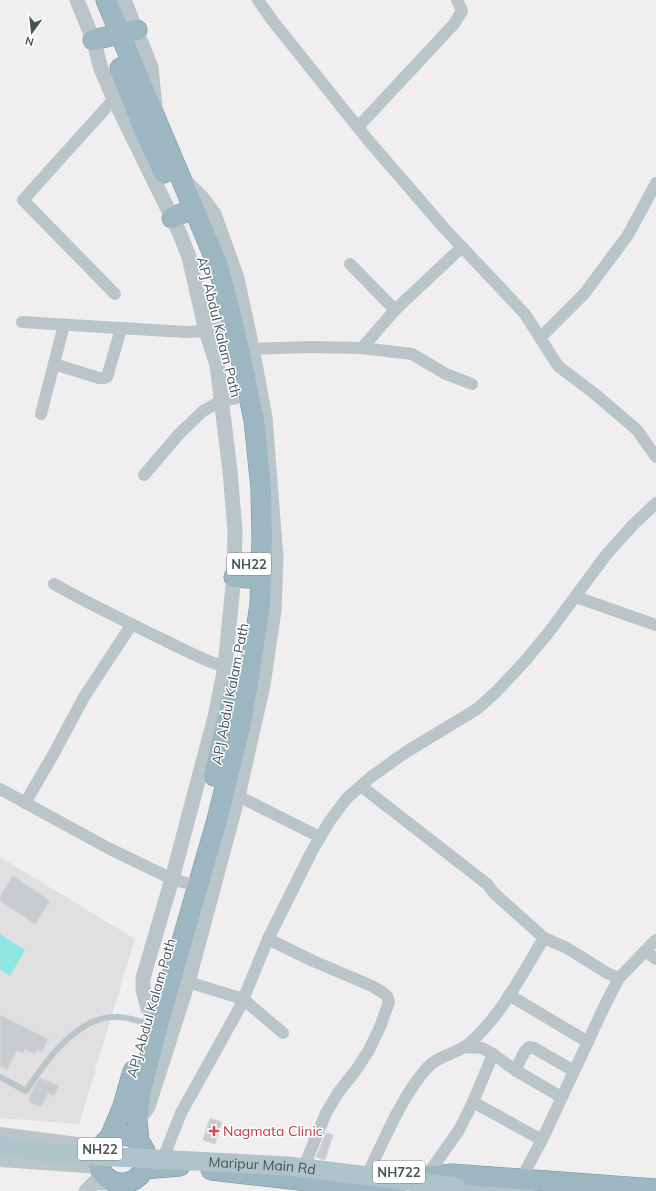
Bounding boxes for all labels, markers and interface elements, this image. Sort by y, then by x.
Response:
north arrow [12,12,52,52]
text: N [24,34,35,49]
street label: APJ Abdul Kalam Path [193,255,245,399]
road number: NH22 [227,553,271,575]
street label: APJ Abdul Kalam Path [207,622,253,766]
street label: APJ Abdul Kalam Path [122,936,180,1080]
place label: Nagmata Clinic [223,1122,323,1140]
marker: Nagmata Clinic [208,1125,220,1137]
road number: NH22 [78,1138,122,1160]
street label: Maripur Main Rd [208,1153,317,1178]
road number: NH722 [373,1161,425,1183]

